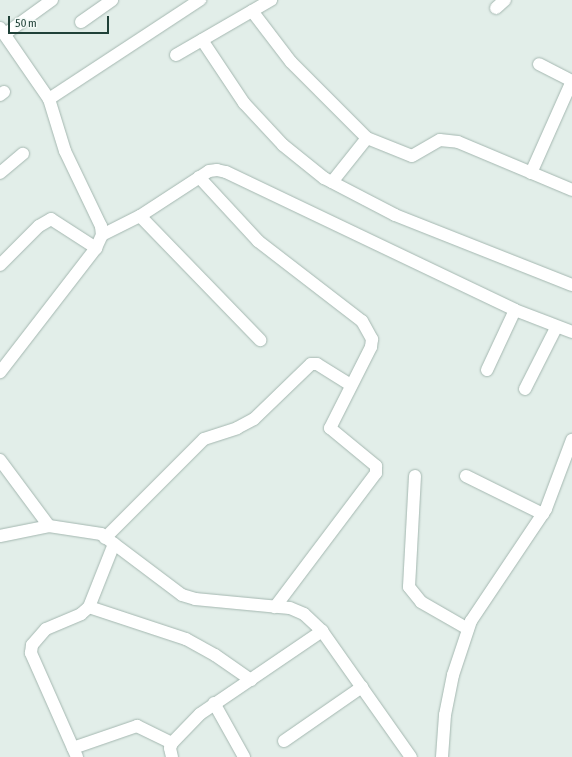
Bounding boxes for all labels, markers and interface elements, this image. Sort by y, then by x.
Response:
scale bar [10,8,111,34]
text: 50 m [15,16,37,30]

